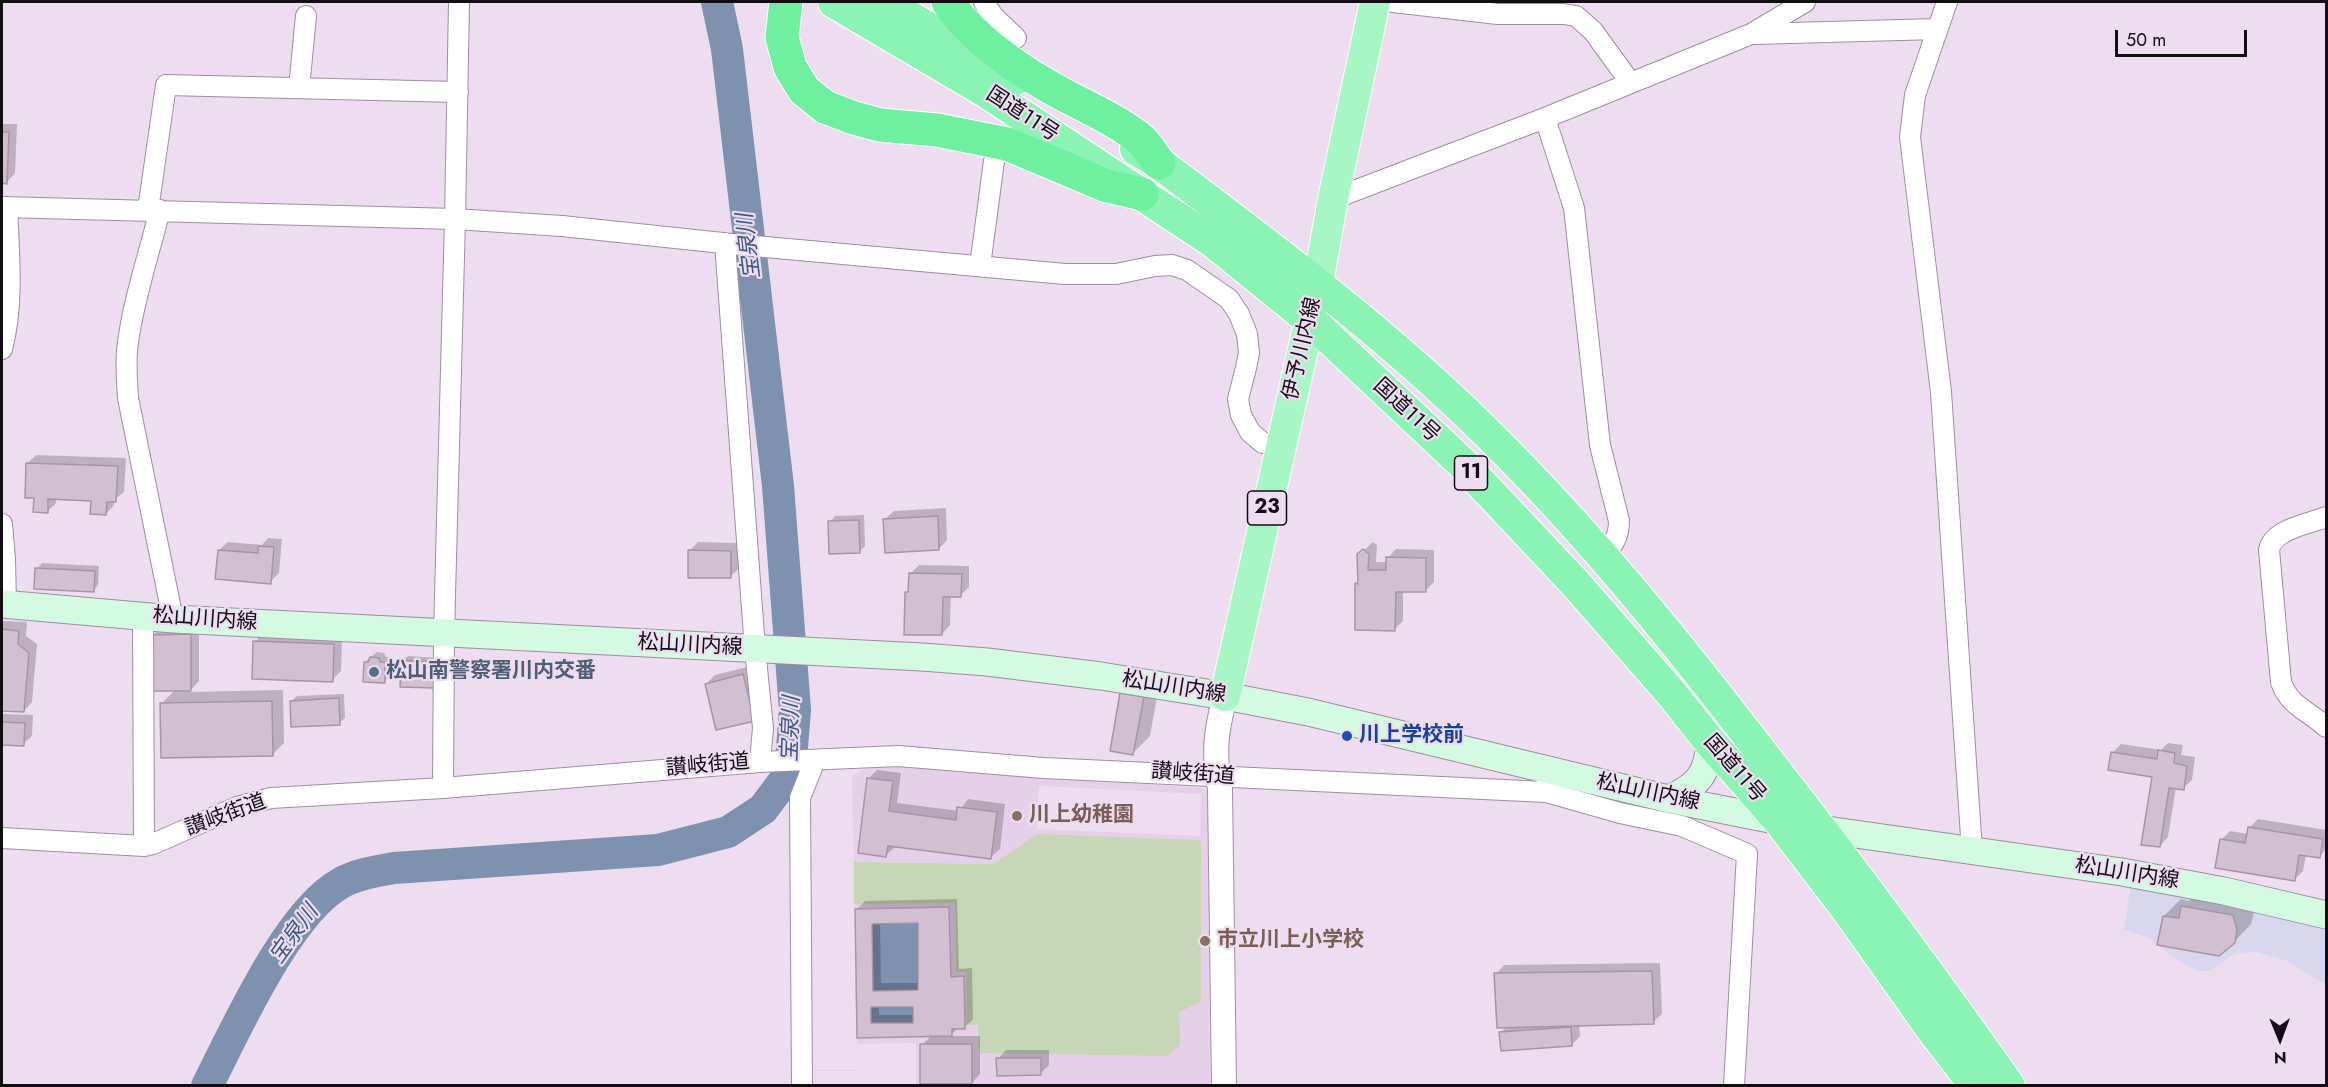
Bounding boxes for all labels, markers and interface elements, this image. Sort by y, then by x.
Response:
scale bar [2118,18,2250,56]
text: 50 m [2126,27,2166,53]
street label: 国道11号 [981,82,1063,148]
water label: 宝泉川 [733,212,767,280]
street label: 伊予川内線 [1279,295,1327,403]
street label: 国道11号 [1367,374,1445,448]
road number: 11 [1454,456,1488,490]
road number: 23 [1248,491,1286,525]
street label: 松山川内線 [152,604,258,636]
street label: 松山川内線 [637,631,743,661]
place label: 松山南警察署川内交番 [386,659,596,685]
marker: 松山南警察署川内交番 [367,665,381,679]
street label: 松山川内線 [1120,667,1228,709]
water label: 宝泉川 [778,696,806,762]
place label: 川上学校前 [1359,723,1464,749]
marker: 川上学校前 [1340,729,1354,743]
street label: 国道11号 [1698,730,1770,808]
street label: 讃岐街道 [665,750,751,782]
street label: 讃岐街道 [1150,760,1236,790]
street label: 松山川内線 [1594,770,1702,816]
street label: 讃岐街道 [182,790,270,842]
place label: 川上幼稚園 [1029,803,1134,829]
marker: 川上幼稚園 [1010,809,1024,823]
street label: 松山川内線 [2073,853,2181,895]
water label: 宝泉川 [265,901,325,969]
place label: 市立川上小学校 [1217,928,1364,954]
marker: 市立川上小学校 [1198,934,1212,948]
north arrow [2250,1009,2310,1069]
text: N [2274,1046,2287,1069]

